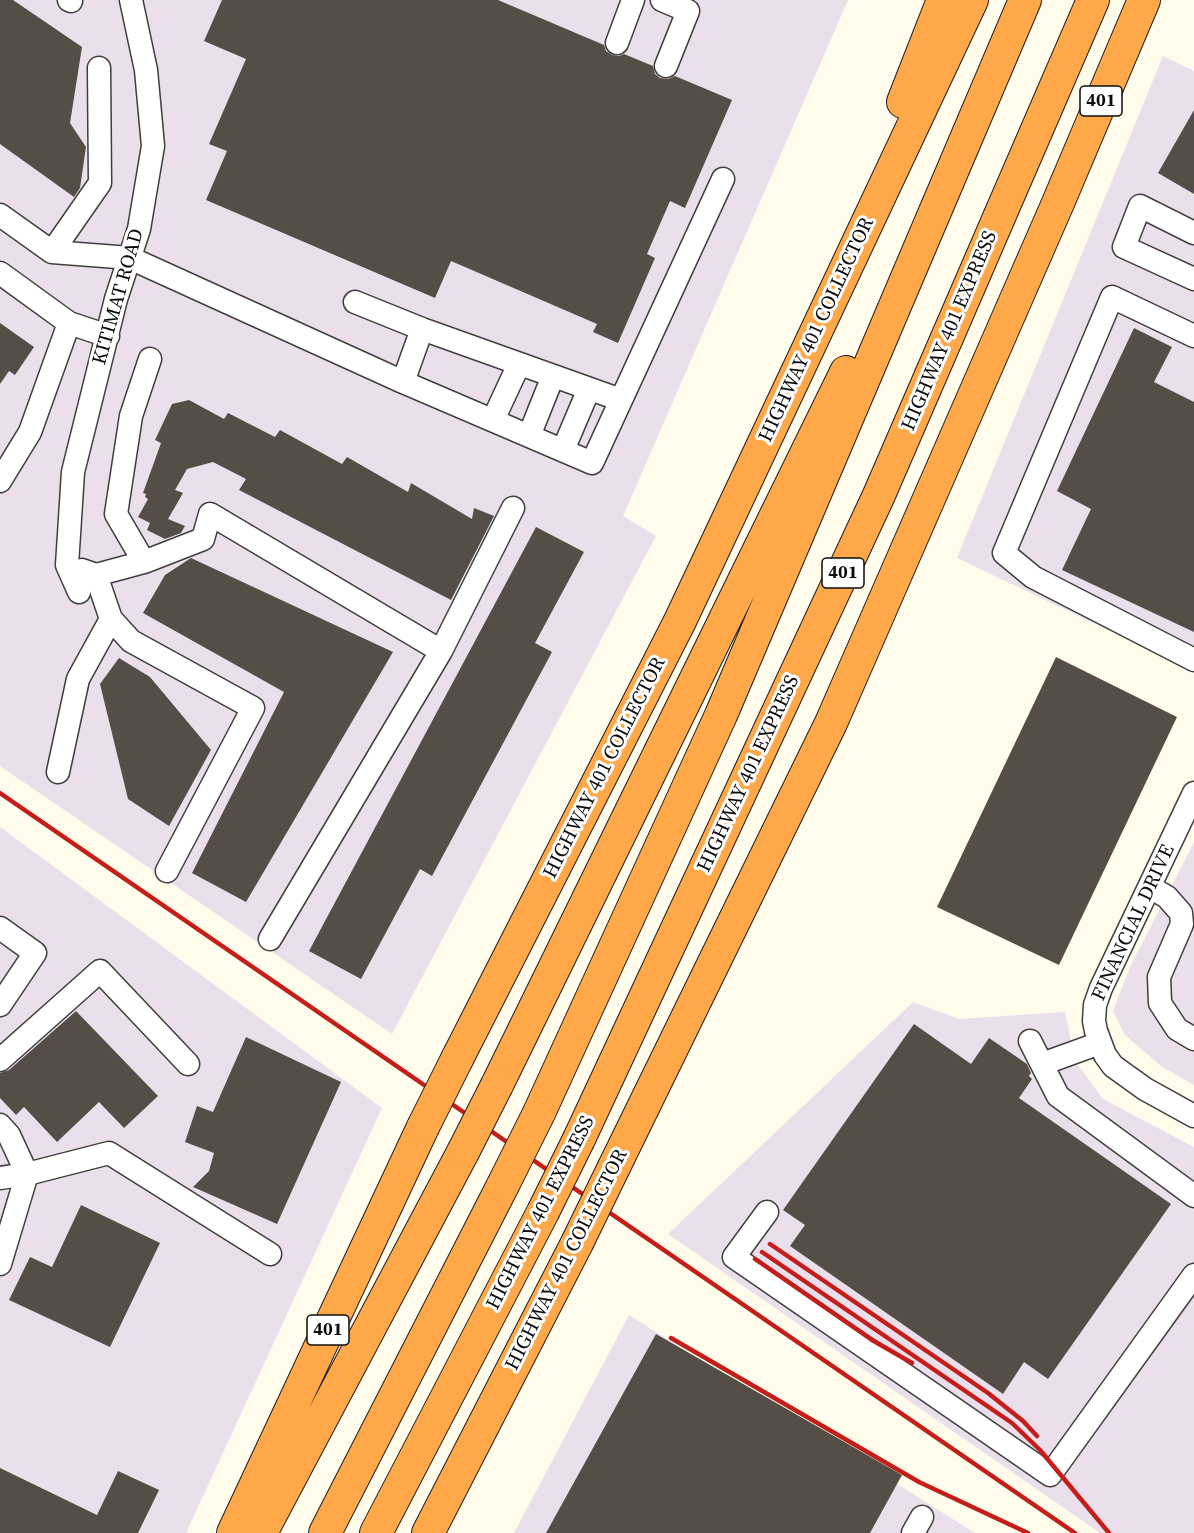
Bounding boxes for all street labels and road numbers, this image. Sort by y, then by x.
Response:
road number: 401 [1080,86,1122,116]
street label: HIGHWAY 401 COLLECTOR [754,214,880,446]
street label: KITIMAT ROAD [88,226,150,368]
street label: HIGHWAY 401 EXPRESS [897,228,1003,434]
road number: 401 [822,558,864,588]
street label: HIGHWAY 401 COLLECTOR [539,653,671,883]
street label: HIGHWAY 401 EXPRESS [693,672,805,876]
street label: FINANCIAL DRIVE [1087,841,1181,1005]
street label: HIGHWAY 401 EXPRESS [482,1112,600,1314]
street label: HIGHWAY 401 COLLECTOR [501,1145,633,1375]
road number: 401 [307,1315,349,1345]

